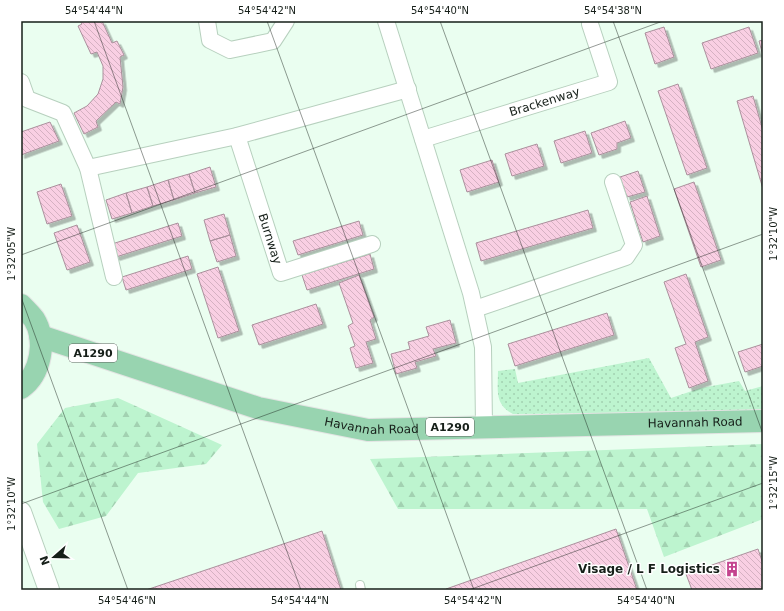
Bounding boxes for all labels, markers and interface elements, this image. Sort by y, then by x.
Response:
text: 54°54'44"N [65,5,123,16]
text: 54°54'42"N [238,5,296,16]
text: 54°54'40"N [411,5,469,16]
text: 54°54'38"N [584,5,642,16]
street label: Brackenway [507,84,581,119]
text: 1°32'10"W [768,207,779,261]
street label: Burnway [255,212,285,266]
text: 1°32'05"W [6,227,17,281]
road number: A1290 [69,344,117,362]
street label: Havannah Road [323,414,419,437]
street label: Havannah Road [647,414,743,431]
road number: A1290 [426,418,474,436]
text: 1°32'15"W [768,456,779,510]
text: 1°32'10"W [6,477,17,531]
north arrow [34,537,74,577]
text: N [37,554,53,567]
building icon: Visage / L F Logistics [723,560,741,578]
place label: Visage / L F Logistics [578,562,720,576]
text: 54°54'46"N [98,595,156,606]
text: 54°54'44"N [271,595,329,606]
text: 54°54'42"N [444,595,502,606]
text: 54°54'40"N [617,595,675,606]

